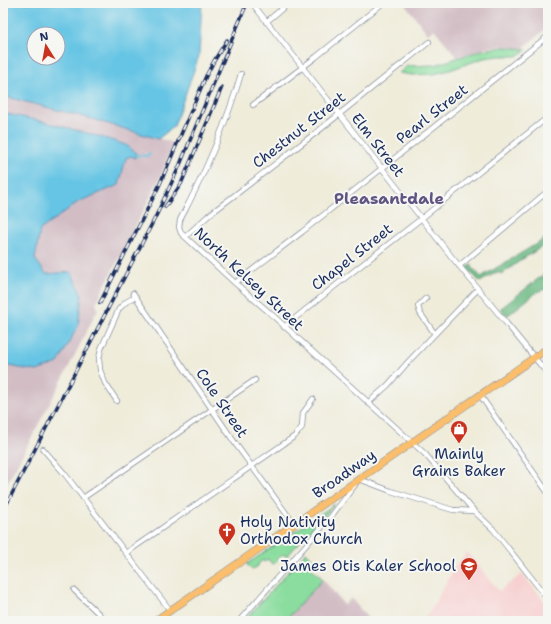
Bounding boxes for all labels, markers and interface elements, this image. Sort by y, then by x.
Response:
north arrow [26,26,66,66]
text: N [38,28,50,45]
street label: Pearl Street [392,80,472,148]
street label: Chestnut Street [248,87,350,173]
street label: Elm Street [347,109,409,181]
district label: Pleasantdale [334,188,444,209]
street label: Chapel Street [307,219,397,295]
street label: North Kelsey Street [190,223,308,335]
street label: Cole Street [191,364,253,442]
shop icon: Mainly Grains Baker [449,419,469,444]
place label: Mainly Grains Baker [412,444,506,481]
street label: Broadway [308,445,380,503]
place label: Holy Nativity Orthodox Church [240,512,363,549]
church icon: Holy Nativity Orthodox Church [217,521,237,546]
place label: James Otis Kaler School [280,556,456,576]
school or university icon: James Otis Kaler School [459,556,479,581]

